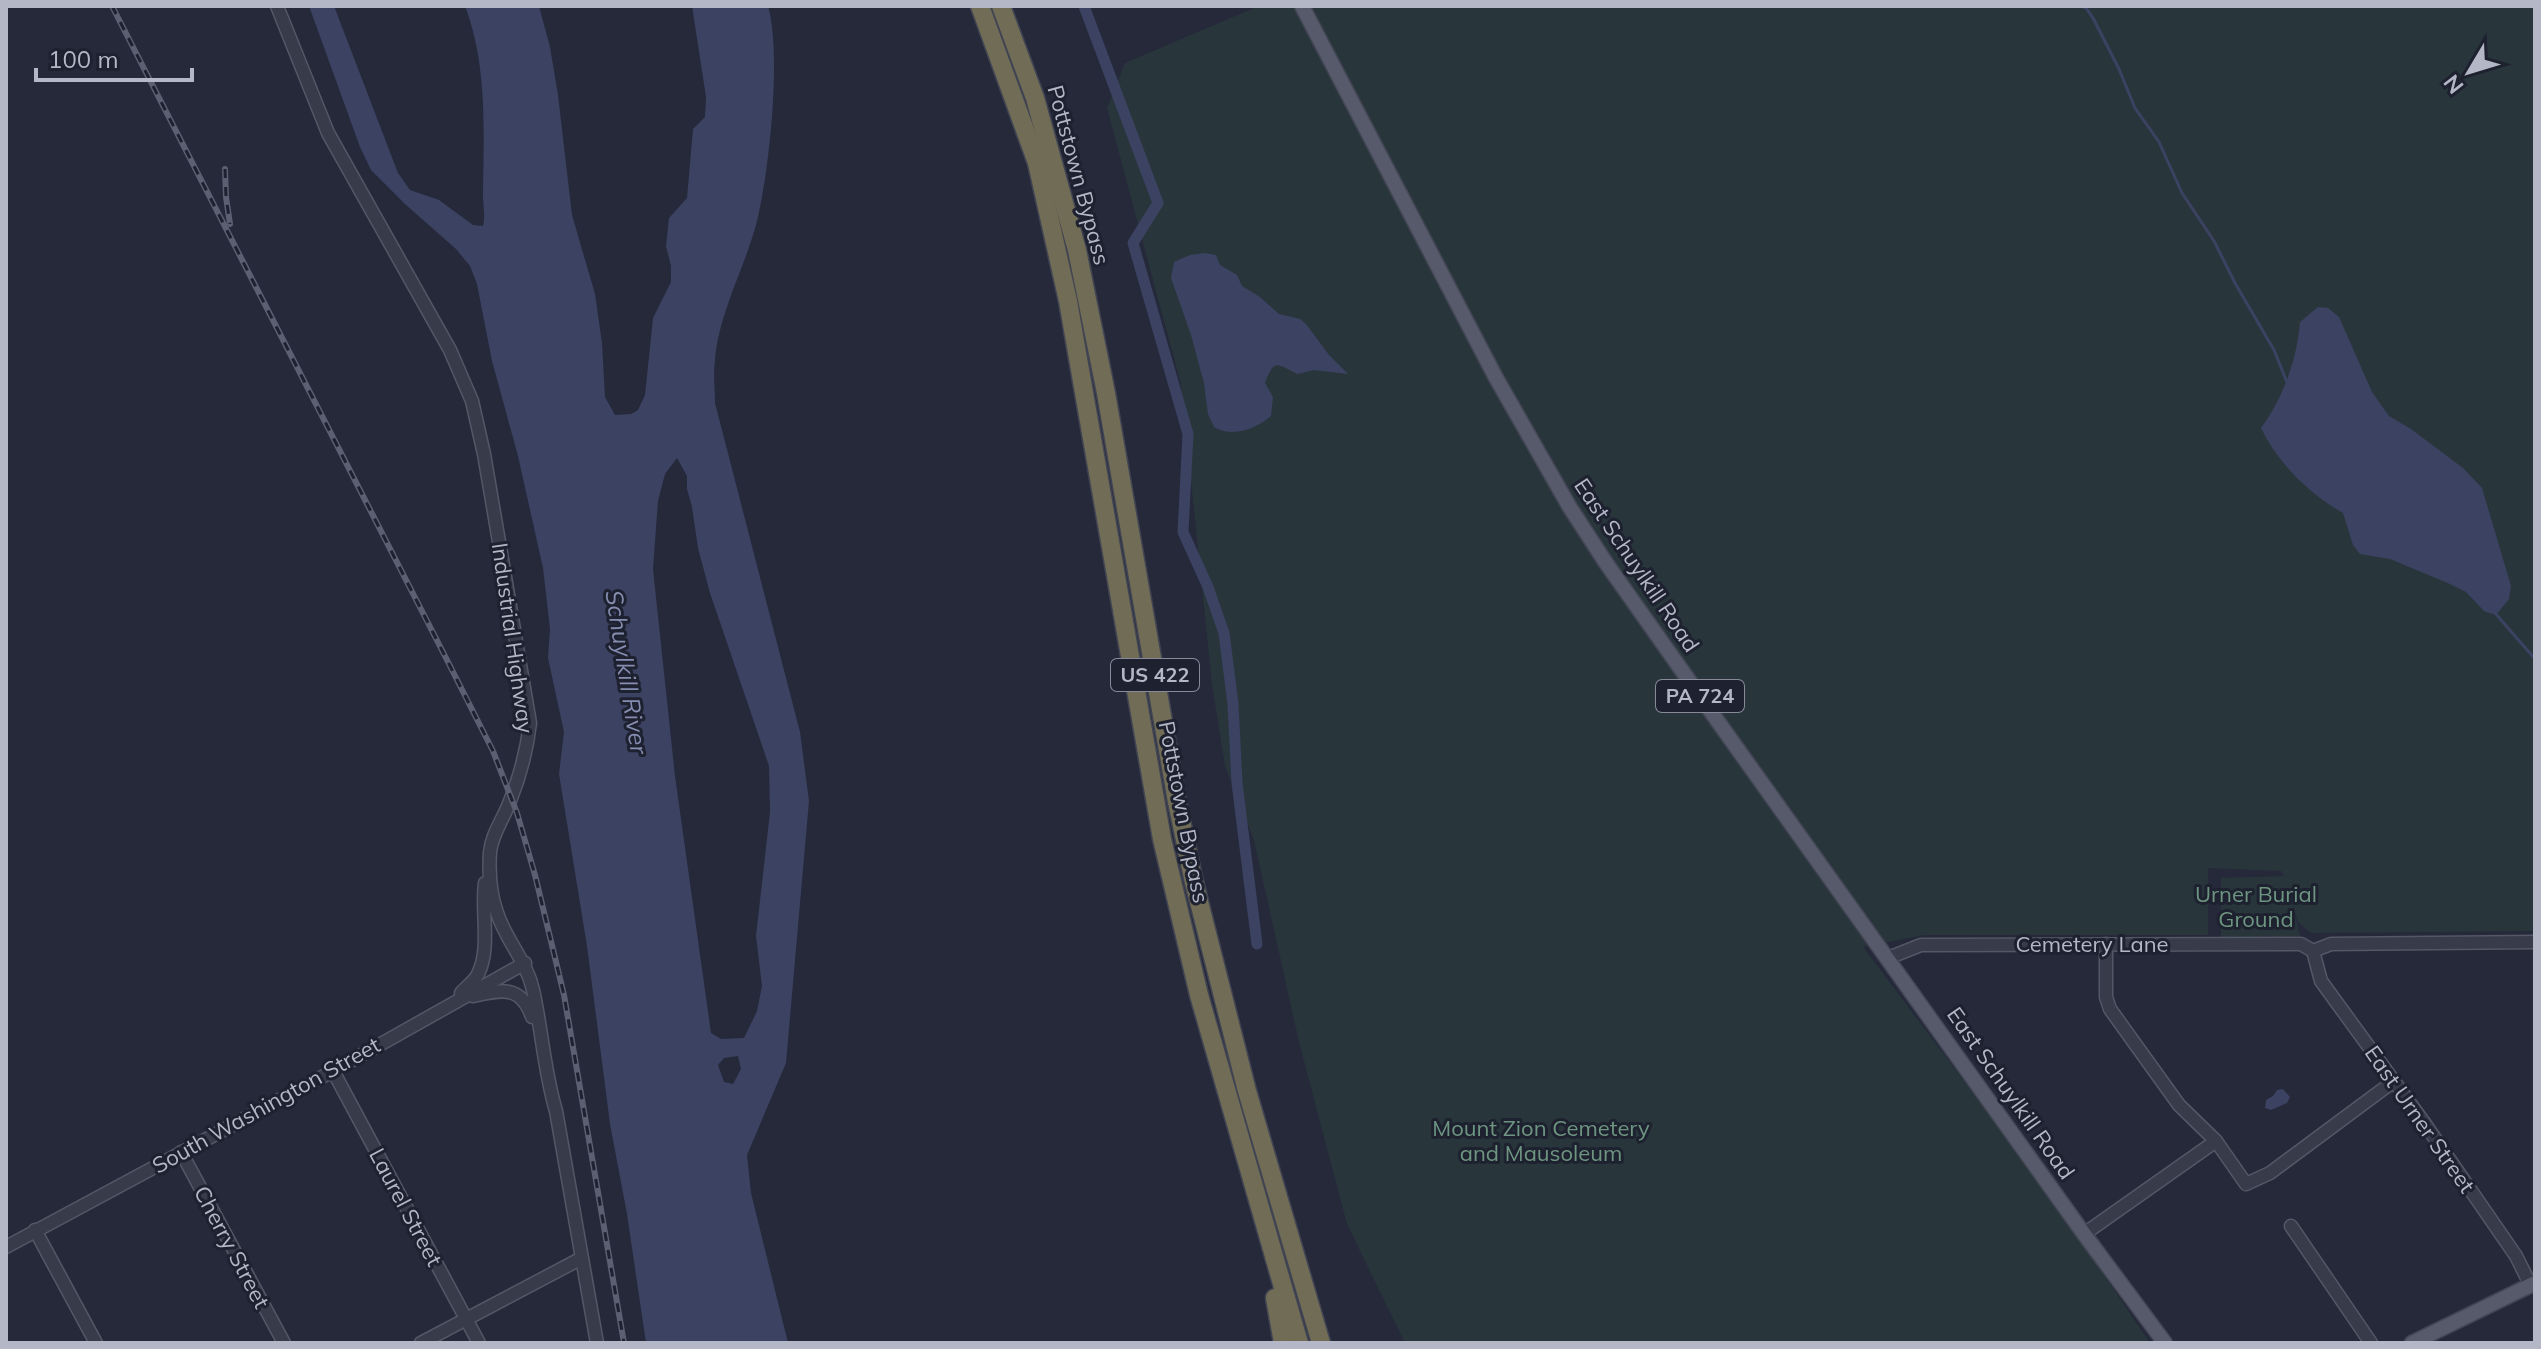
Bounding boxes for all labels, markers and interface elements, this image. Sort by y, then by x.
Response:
scale bar [36,32,192,82]
north arrow [2429,32,2509,112]
text: 100 m [48,44,119,74]
text: N [2437,69,2469,99]
street label: Pottstown Bypass [1042,82,1116,268]
street label: East Schuylkill Road [1568,473,1706,657]
street label: Industrial Highway [486,541,540,735]
water label: Schuylkill River [599,588,655,757]
road number: US 422 [1111,659,1199,691]
road number: PA 724 [1656,680,1744,712]
street label: Pottstown Bypass [1153,719,1215,905]
park label: Urner Burial Ground [2195,880,2317,933]
street label: Cemetery Lane [2015,930,2169,958]
street label: East Schuylkill Road [1941,1001,2081,1185]
street label: South Washington Street [147,1030,385,1179]
street label: East Urner Street [2359,1040,2481,1198]
park label: Mount Zion Cemetery and Mausoleum [1432,1114,1650,1167]
street label: Laurel Street [363,1143,449,1271]
street label: Cherry Street [188,1181,276,1313]

